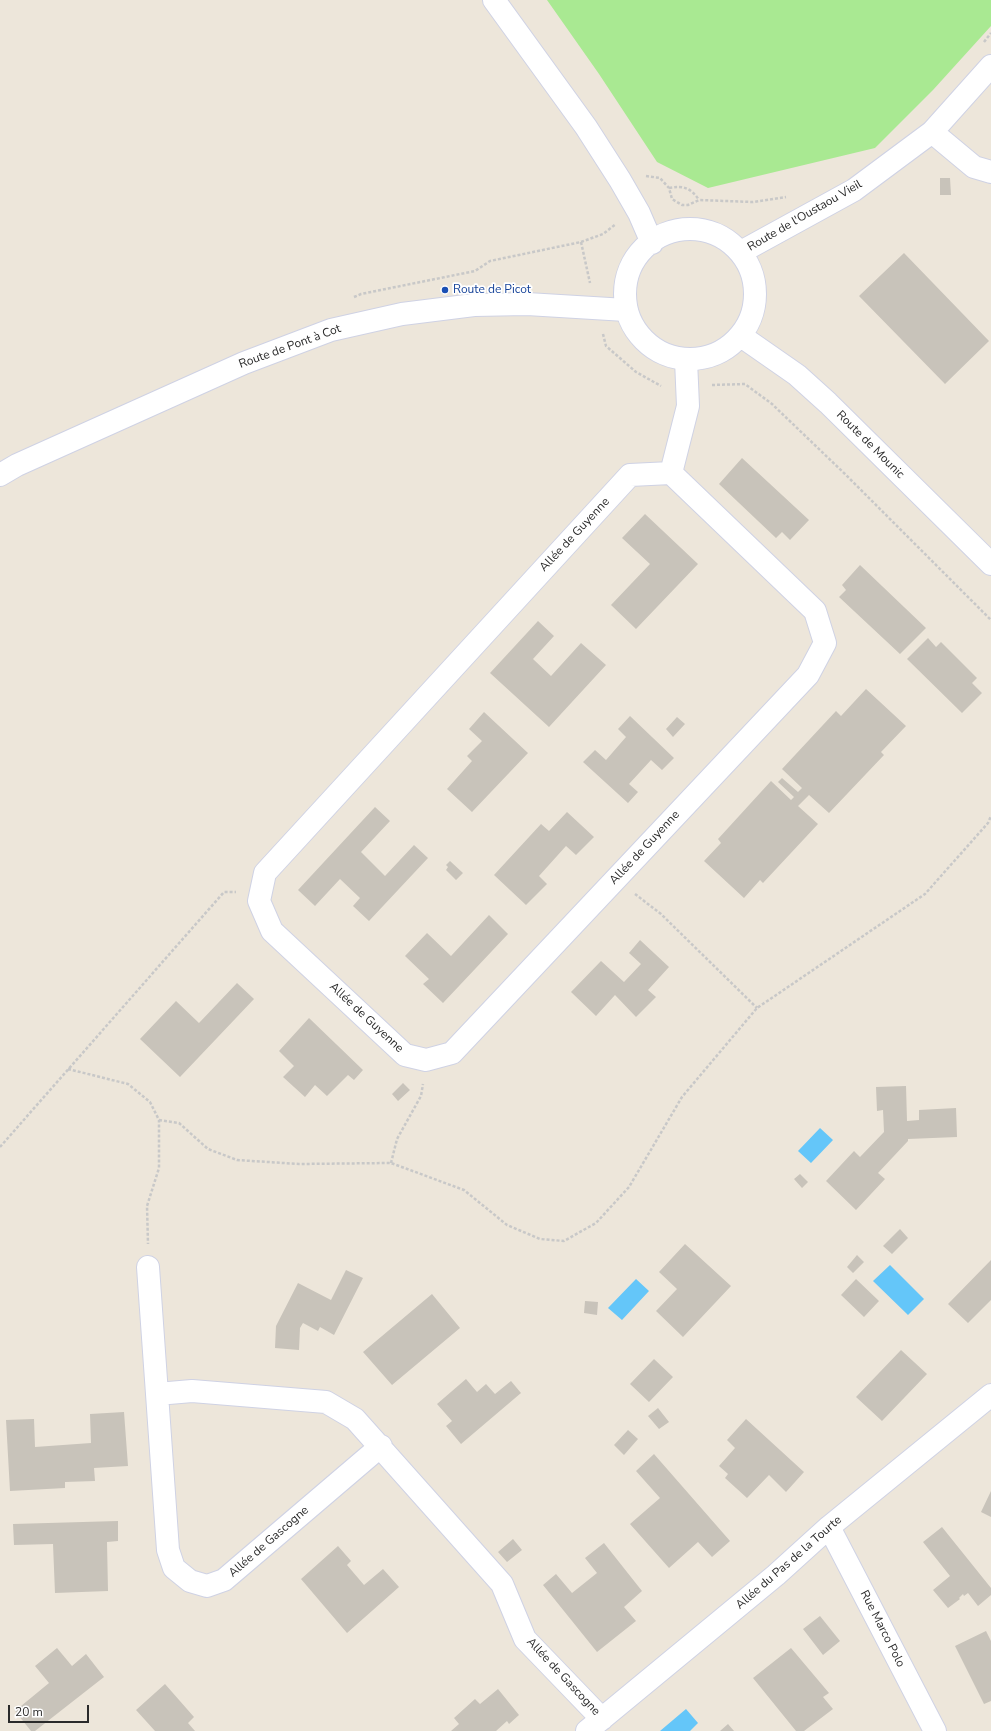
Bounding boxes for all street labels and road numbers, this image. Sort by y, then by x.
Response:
street label: Route de l'Oustaou Vieil [745,177,865,255]
street label: Route de Pont à Cot [237,322,343,372]
street label: Route de Mounic [833,408,907,482]
street label: Allée de Guyenne [537,495,613,575]
street label: Allée de Guyenne [607,808,683,888]
street label: Allée de Guyenne [326,980,406,1056]
street label: Allée de Gascogne [226,1503,312,1581]
street label: Allée du Pas de la Tourte [733,1513,845,1613]
street label: Rue Marco Polo [856,1588,908,1670]
street label: Allée de Gascogne [523,1635,603,1719]

